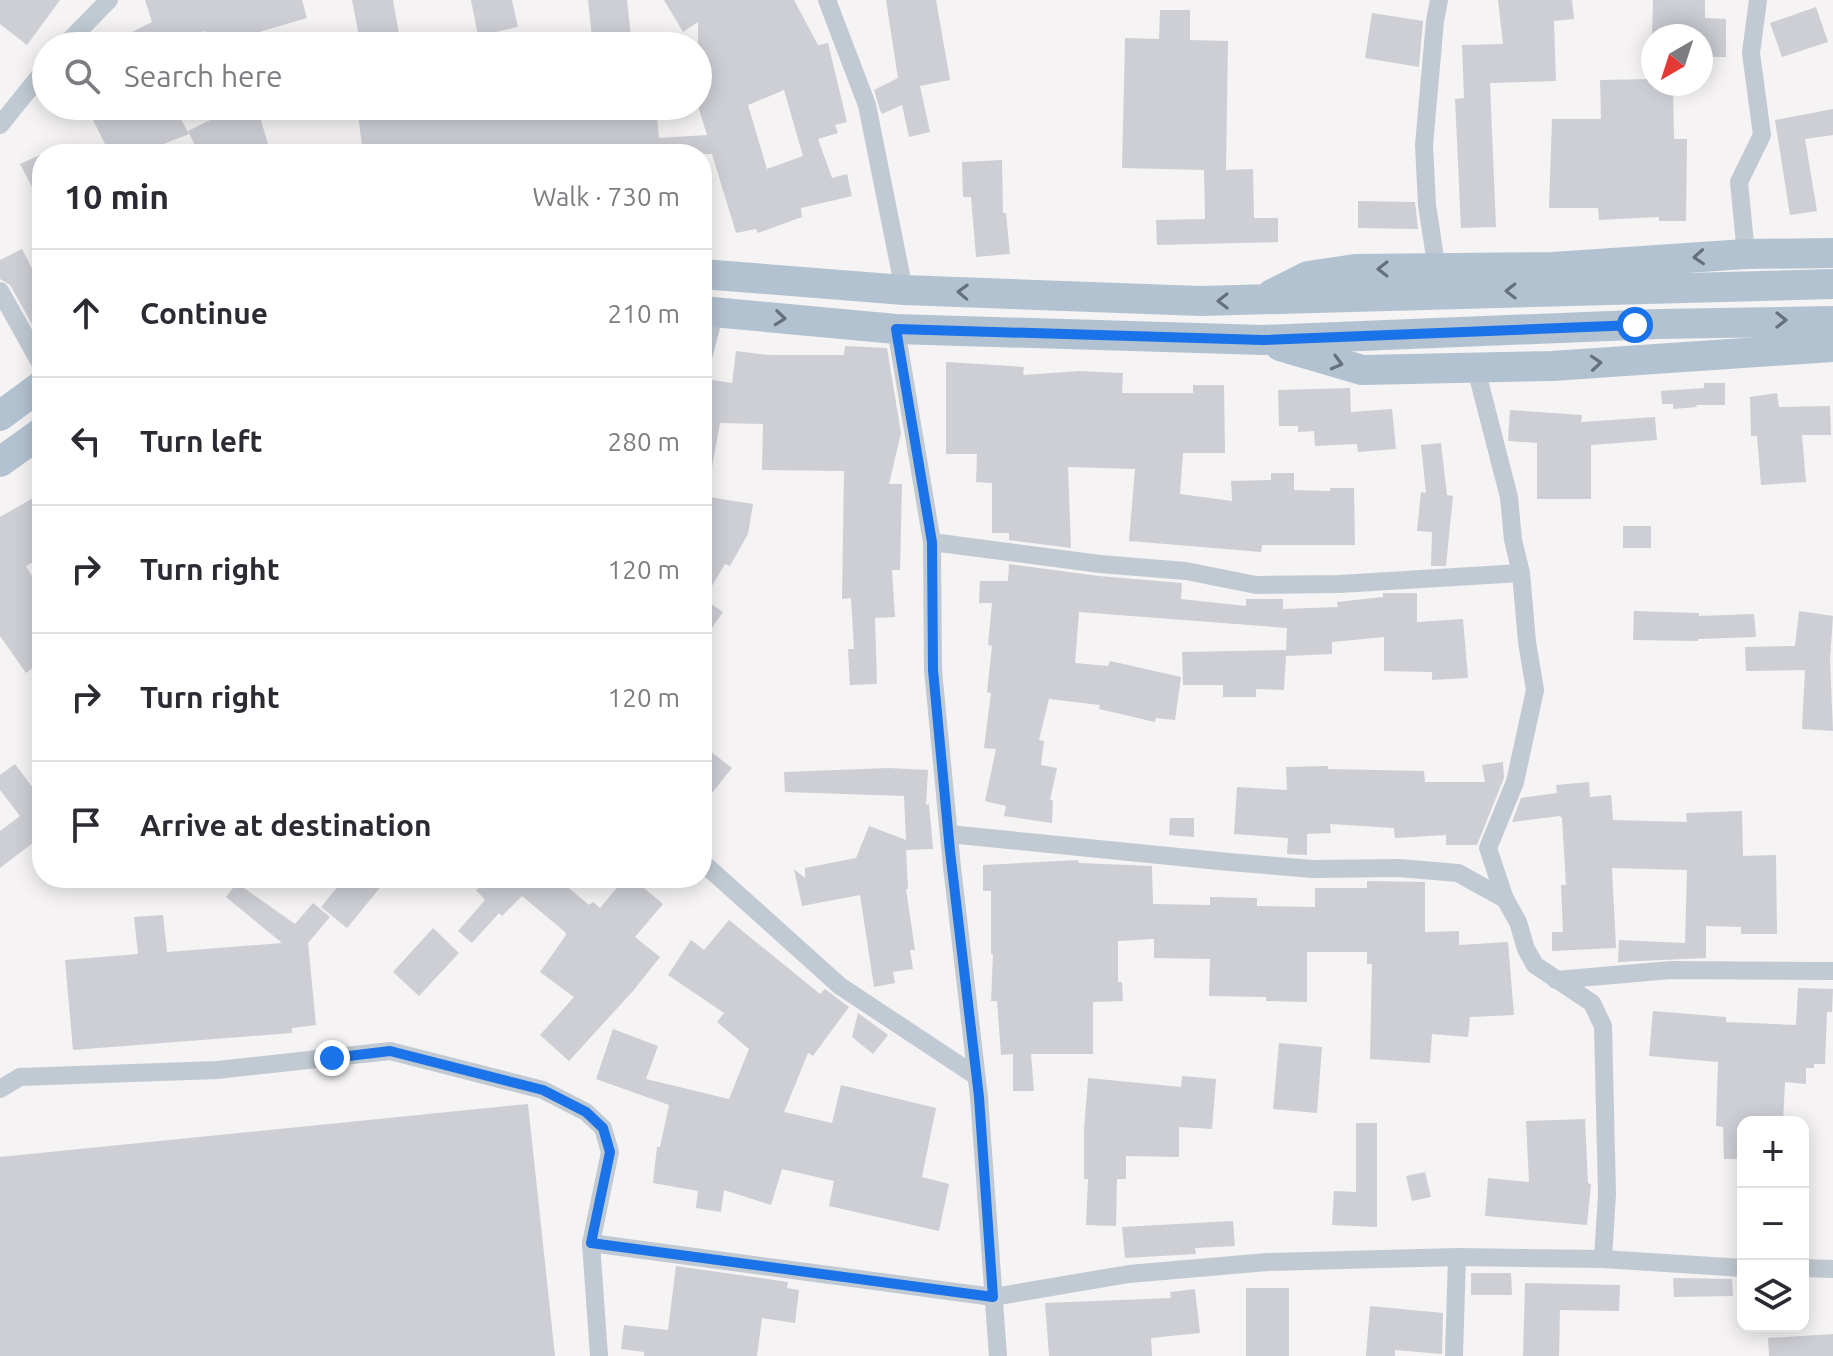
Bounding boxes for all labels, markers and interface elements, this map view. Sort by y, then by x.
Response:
north arrow [1641,24,1713,96]
search box [32,32,712,120]
icon: search [60,54,104,98]
text: Search here [124,59,283,93]
text: 10 min [64,177,169,215]
text: Walk · 730 m [532,182,680,211]
one-way arrow [1692,249,1705,266]
one-way arrow [1376,260,1389,278]
one-way arrow [1504,283,1517,300]
one-way arrow [956,284,969,301]
icon: ahead [64,291,108,335]
one-way arrow [1216,292,1229,310]
text: Continue [140,296,268,330]
text: 210 m [608,299,680,328]
route start [1617,307,1653,343]
one-way arrow [774,309,787,326]
one-way arrow [1775,311,1788,329]
one-way arrow [1330,354,1344,371]
one-way arrow [1590,355,1603,372]
icon: left [64,419,108,463]
text: Turn left [140,424,262,458]
text: 280 m [608,427,680,456]
icon: right [64,547,108,591]
text: Turn right [140,552,280,586]
text: 120 m [608,555,680,584]
icon: right [64,675,108,719]
text: Turn right [140,680,280,714]
text: 120 m [608,683,680,712]
icon: arrive [64,803,108,847]
text: Arrive at destination [140,808,432,842]
route end [314,1040,350,1076]
map controls [1737,1116,1809,1332]
button: + [1737,1116,1809,1188]
button: − [1737,1188,1809,1260]
button: layers [1737,1260,1809,1332]

